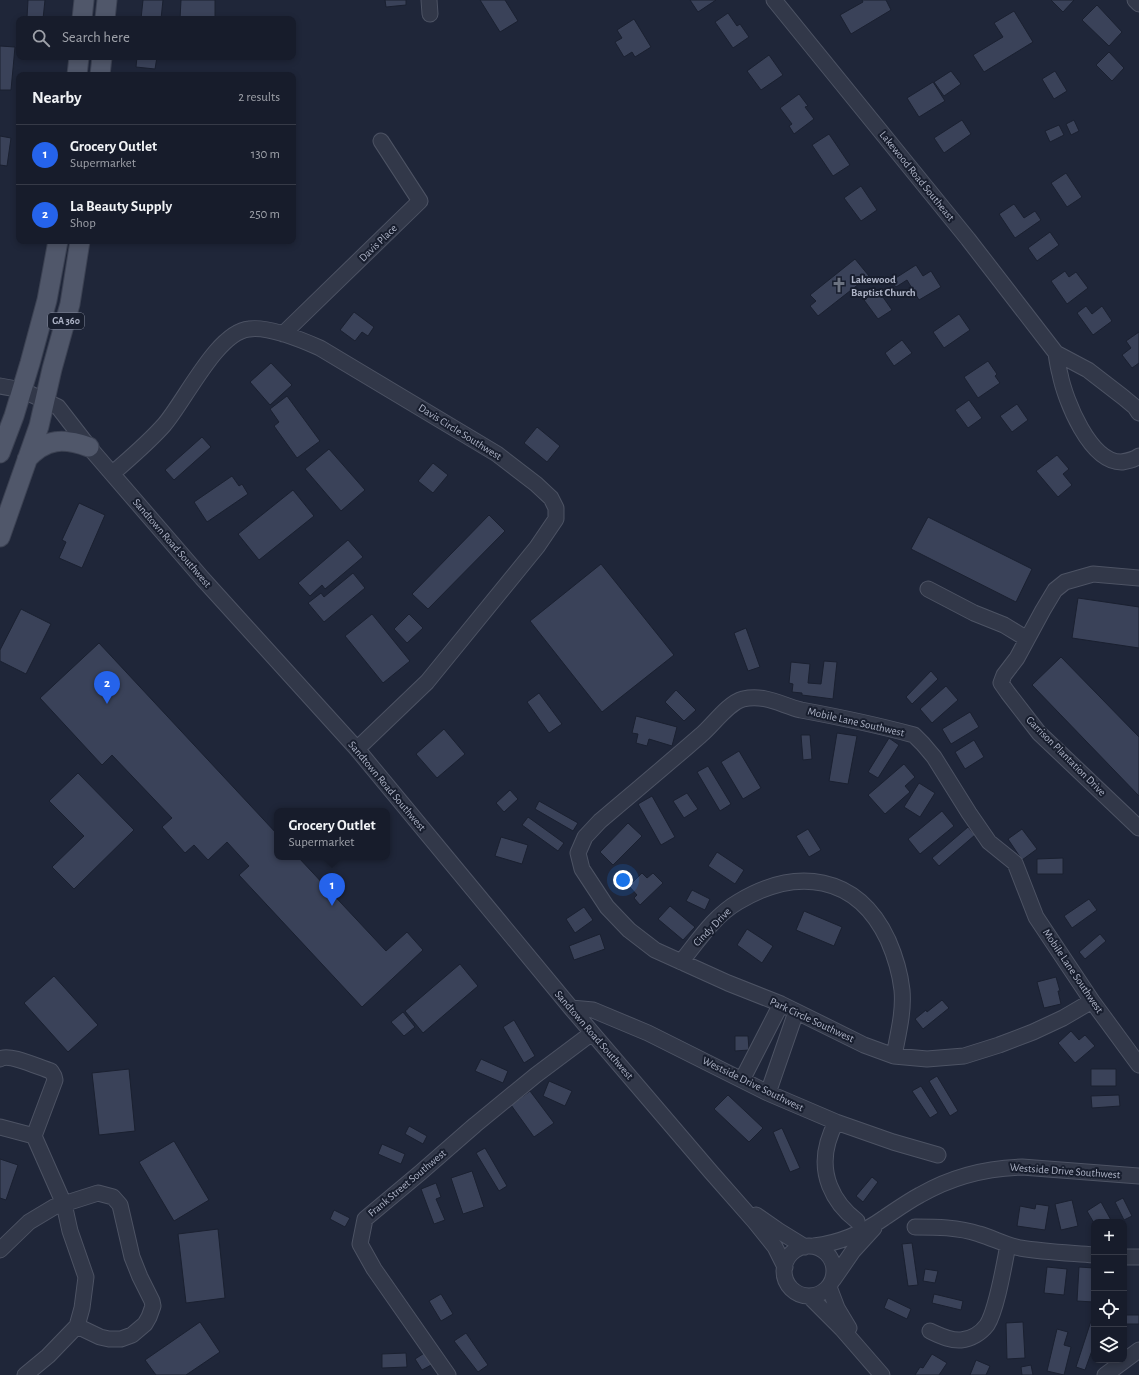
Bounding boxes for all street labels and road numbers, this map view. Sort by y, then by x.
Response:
street label: Lakewood Road Southeast [878,129,957,223]
street label: Davis Place [357,222,399,264]
road number: GA 360 [48,313,84,329]
street label: Davis Circle Southwest [416,402,504,462]
street label: Sandtown Road Southwest [131,497,214,590]
street label: Mobile Lane Southwest [807,706,906,739]
street label: Garrison Plantation Drive [1024,714,1108,798]
street label: Sandtown Road Southwest [346,739,428,833]
street label: Cindy Drive [691,906,733,948]
street label: Mobile Lane Southwest [1041,927,1105,1015]
street label: Sandtown Road Southwest [553,989,636,1082]
street label: Park Circle Southwest [768,996,856,1045]
street label: Westside Drive Southwest [701,1055,806,1113]
street label: Frank Street Southwest [366,1147,448,1219]
street label: Westside Drive Southwest [1009,1162,1121,1180]

